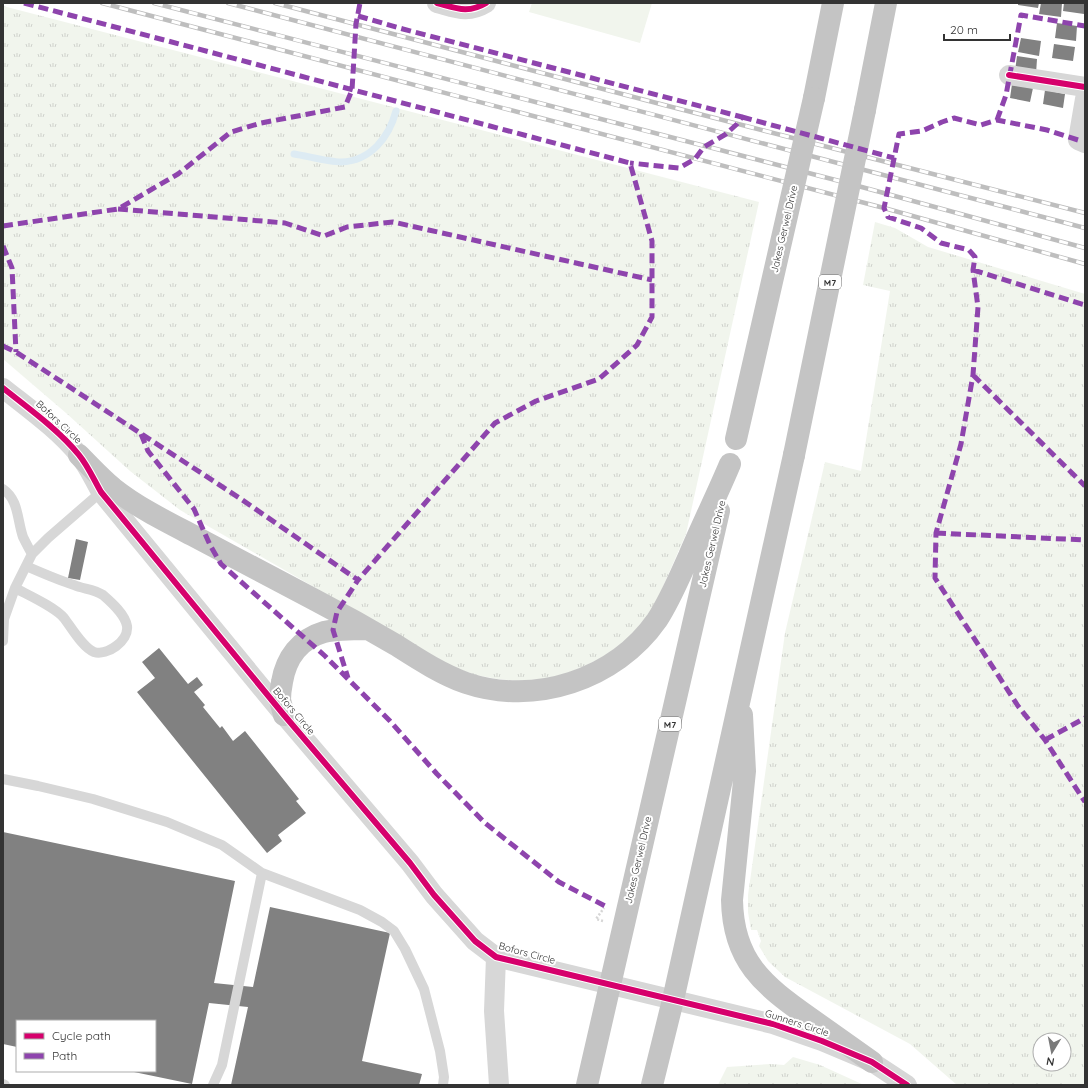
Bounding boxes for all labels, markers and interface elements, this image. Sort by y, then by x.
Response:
scale bar [944,16,1010,42]
text: 20 m [950,22,978,37]
street label: Jakes Gerwel Drive [768,184,800,274]
road number: M7 [819,275,841,289]
street label: Bofors Circle [33,397,85,447]
street label: Jakes Gerwel Drive [696,499,728,589]
street label: Bofors Circle [270,684,318,738]
road number: M7 [659,717,681,731]
street label: Jakes Gerwel Drive [622,815,654,905]
street label: Bofors Circle [497,939,557,967]
street label: Gunners Circle [763,1007,831,1040]
legend [16,1020,156,1072]
text: Cycle path [52,1028,111,1043]
north arrow [1032,1032,1072,1072]
text: Path [52,1048,77,1063]
text: N [1045,1054,1055,1069]

